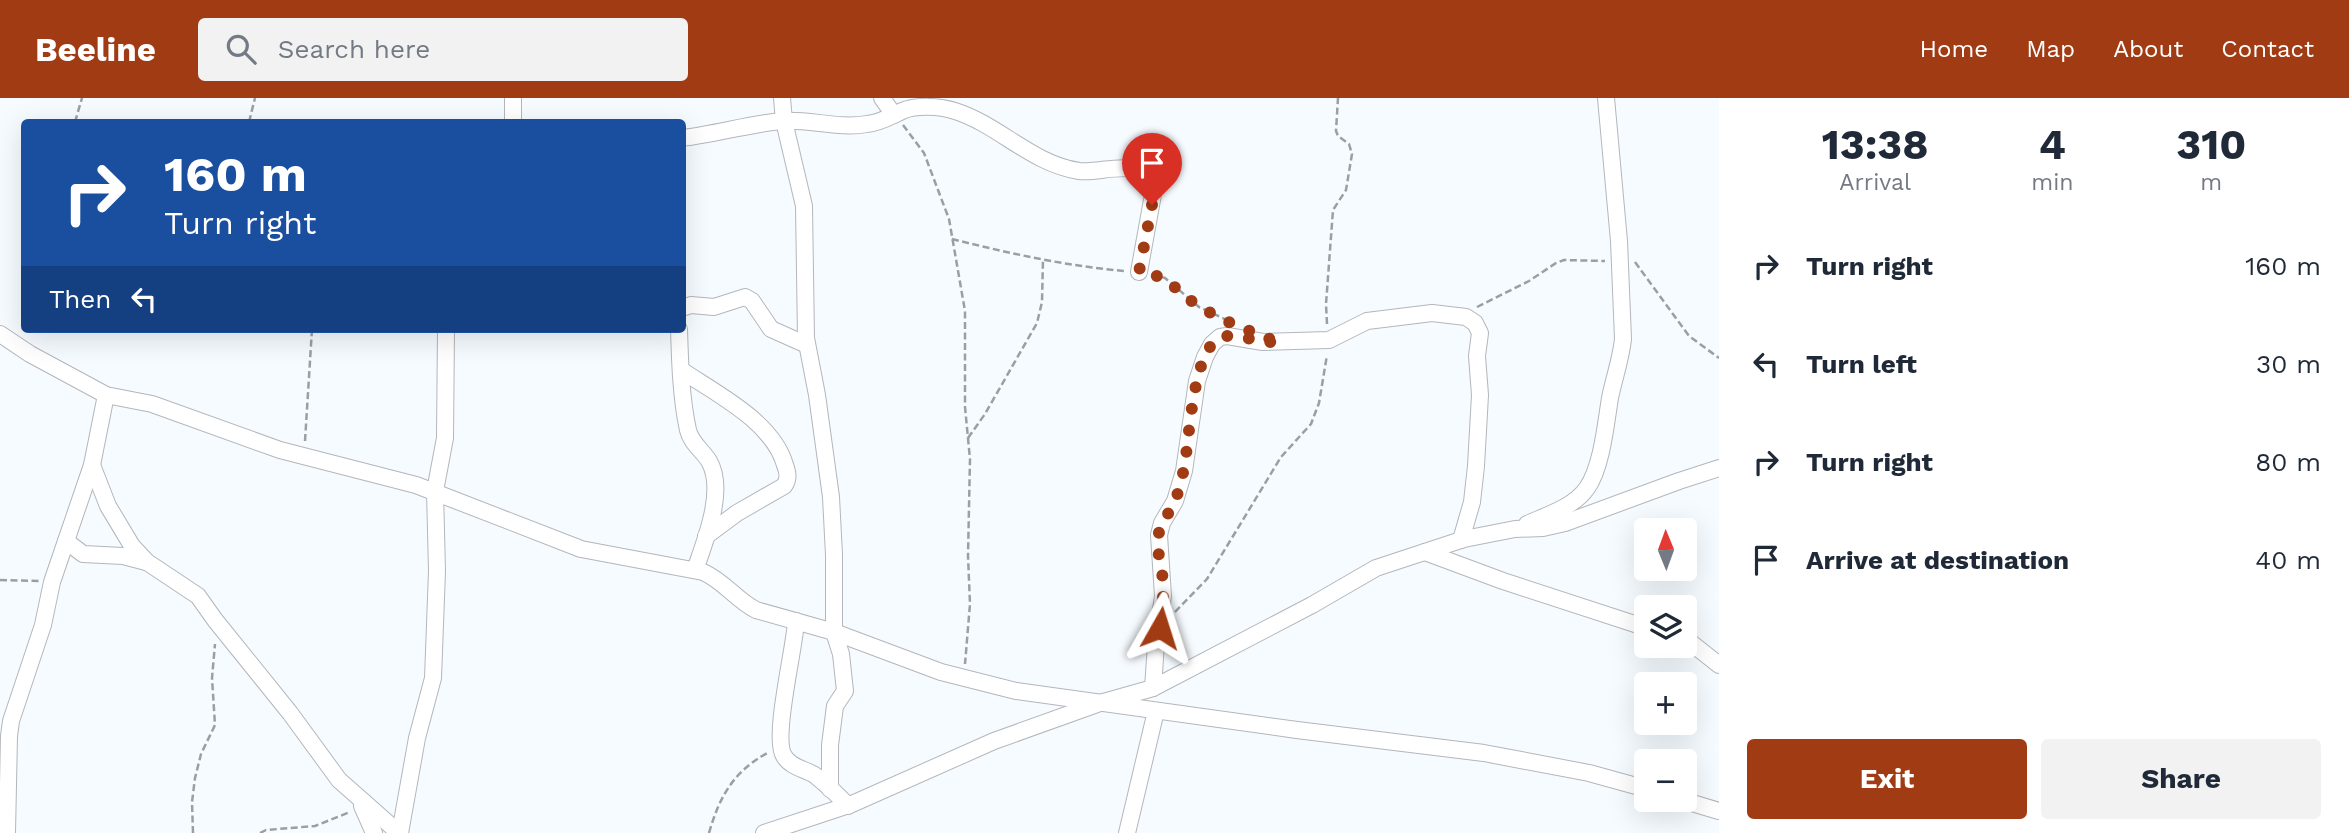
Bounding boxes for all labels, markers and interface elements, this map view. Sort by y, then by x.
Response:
search box [198,18,688,81]
text: Beeline [35,30,156,69]
icon: search [222,30,260,68]
text: Search here [278,34,430,64]
text: Home [1920,35,1988,63]
text: Map [2026,35,2075,63]
text: About [2113,35,2183,63]
text: Contact [2221,35,2314,63]
text: 13:38 [1822,120,1929,169]
text: 4 [2039,120,2066,169]
text: 310 [2176,120,2246,169]
pin [1122,133,1182,205]
icon: arrive [1133,144,1171,182]
text: 160 m [164,145,307,203]
icon: right [49,147,140,238]
text: Arrival [1839,169,1911,196]
text: min [2031,169,2074,196]
text: m [2200,169,2222,196]
text: Turn right [164,204,316,242]
icon: right [1747,247,1785,285]
text: Turn right [1806,251,1933,281]
text: 160 m [2245,251,2321,281]
icon: left [125,280,163,318]
text: Then [49,284,111,314]
icon: left [1747,345,1785,383]
text: Turn left [1806,349,1917,379]
text: 30 m [2256,349,2321,379]
icon: right [1747,443,1785,481]
text: Turn right [1806,447,1933,477]
text: 80 m [2255,447,2321,477]
north arrow [1634,518,1698,581]
map controls [1634,518,1697,812]
icon: arrive [1747,541,1785,579]
text: Arrive at destination [1806,545,2069,575]
text: 40 m [2255,545,2321,575]
position arrow [1123,591,1197,665]
button: layers [1634,595,1697,658]
button: + [1634,672,1697,735]
button: Exit [1747,739,2027,819]
button: Share [2041,739,2321,819]
button: − [1634,749,1697,812]

